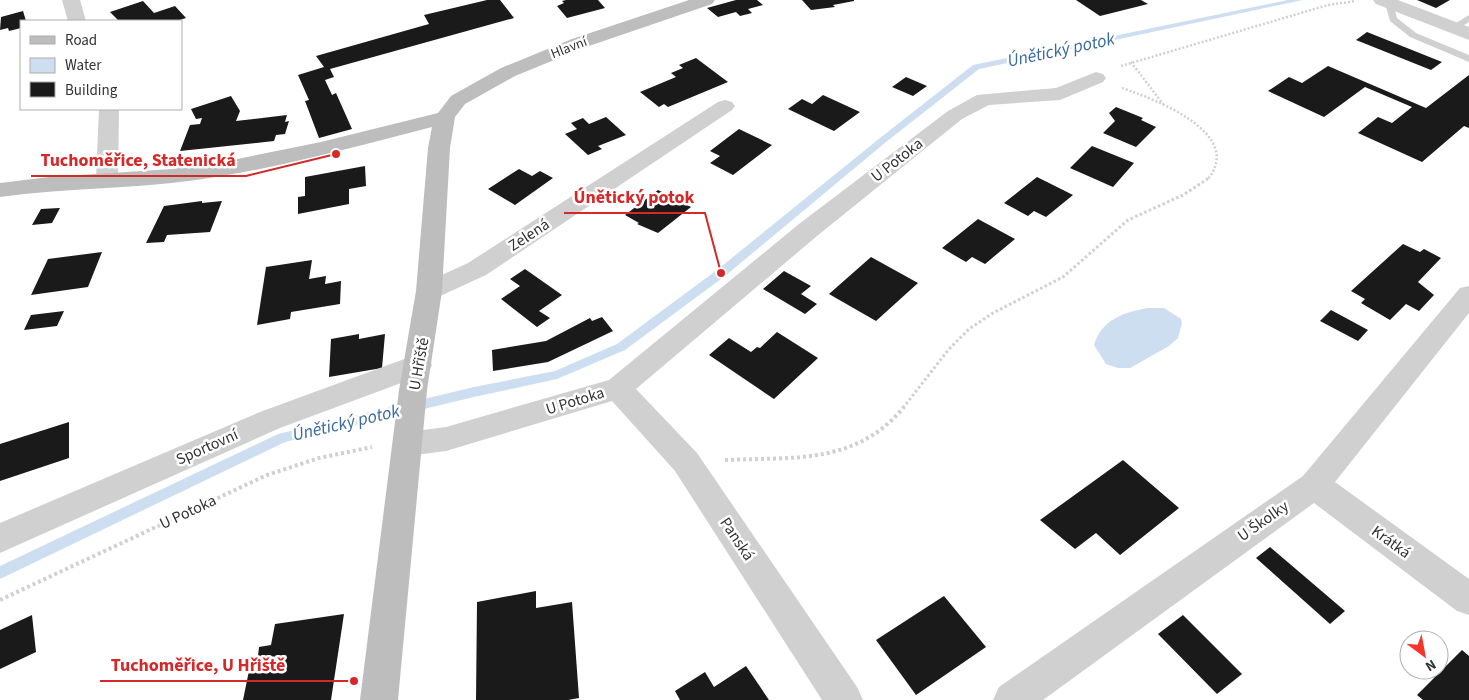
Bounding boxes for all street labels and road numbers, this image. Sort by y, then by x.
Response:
street label: Hlavní [548,32,591,64]
street label: U Potoka [866,133,928,187]
street label: Zelená [504,214,554,256]
street label: U Hřiště [404,336,434,392]
street label: U Potoka [543,382,607,420]
street label: Sportovní [173,423,242,470]
street label: U Potoka [156,489,220,535]
street label: U Školky [1233,495,1293,547]
street label: Panská [715,513,759,565]
street label: Krátká [1367,520,1415,564]

